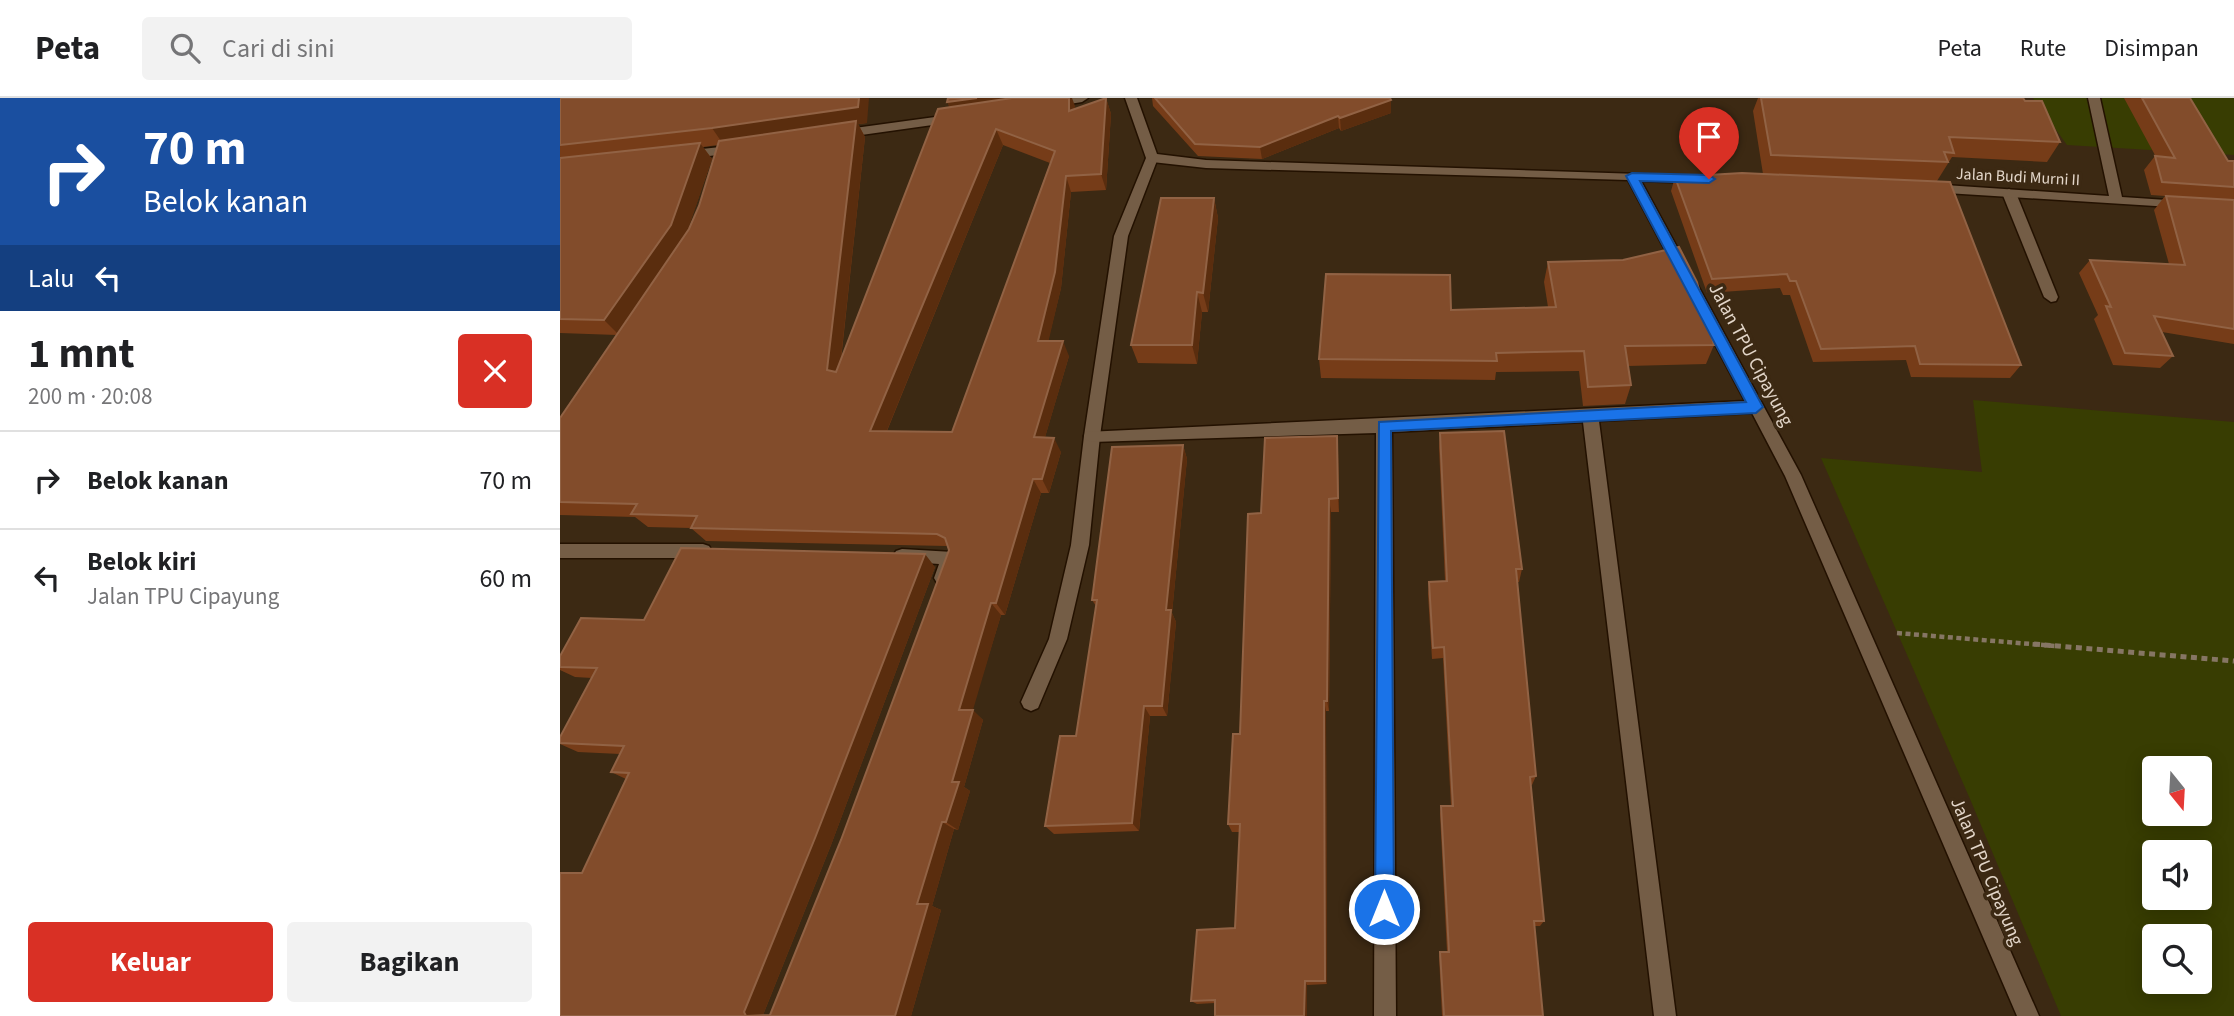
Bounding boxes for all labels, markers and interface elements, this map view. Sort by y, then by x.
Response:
search box [142,17,632,80]
text: Peta [35,25,100,72]
icon: search [166,29,204,67]
text: Cari di sini [222,30,335,67]
text: Peta [1937,31,1982,66]
text: Rute [2020,31,2066,66]
text: Disimpan [2104,31,2199,66]
pin [1679,107,1739,179]
text: 70 m [143,114,247,184]
icon: arrive [1690,118,1728,156]
icon: right [28,126,119,217]
street label: Jalan Budi Murni II [1955,163,2081,191]
text: Belok kanan [143,179,308,225]
icon: left [89,259,127,297]
text: Lalu [28,260,75,297]
street label: Jalan TPU Cipayung [1701,278,1800,432]
text: 1 mnt [28,324,135,384]
button: close [458,334,532,408]
text: 200 m · 20:08 [28,380,152,413]
icon: right [28,461,66,499]
text: Belok kanan [87,462,229,499]
text: 70 m [479,462,532,499]
text: Belok kiri [87,543,196,580]
icon: left [28,559,66,597]
text: 60 m [479,560,532,597]
text: Jalan TPU Cipayung [87,580,279,613]
north arrow [2142,756,2212,826]
map controls [2142,756,2212,994]
street label: Jalan TPU Cipayung [1943,793,2030,950]
button: sound [2142,840,2212,910]
position arrow [1347,872,1421,946]
button: Keluar [28,922,273,1002]
button: Bagikan [287,922,532,1002]
button: search [2142,924,2212,994]

